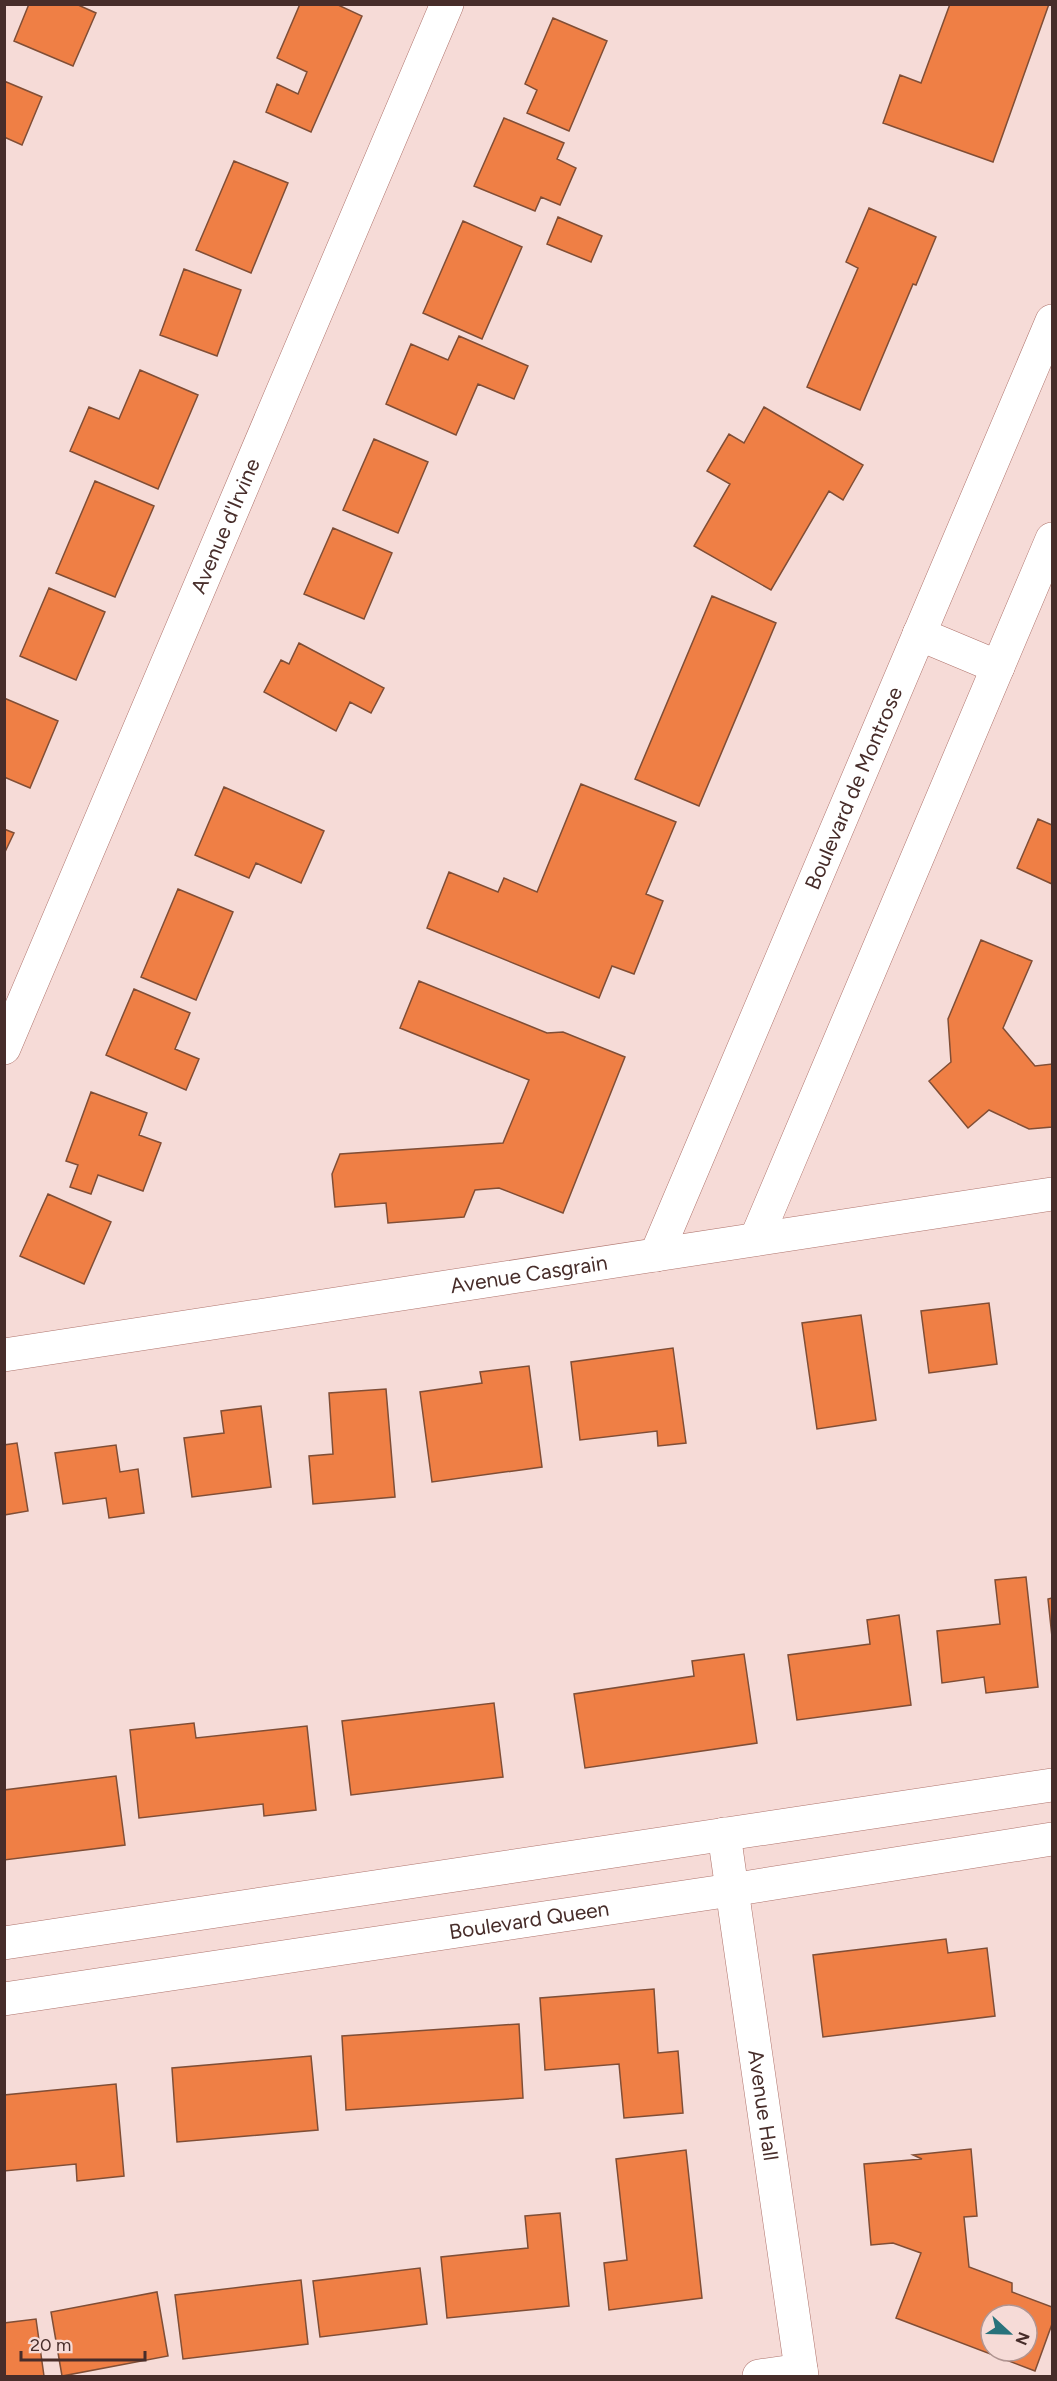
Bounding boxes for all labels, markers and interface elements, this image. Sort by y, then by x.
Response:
street label: Avenue d'Irvine [185,454,265,597]
street label: Boulevard de Montrose [799,683,907,893]
street label: Avenue Casgrain [448,1249,609,1298]
street label: Boulevard Queen [447,1895,611,1944]
street label: Avenue Hall [743,2048,784,2162]
north arrow [979,2303,1039,2363]
scale bar [21,2324,146,2362]
text: N [1011,2329,1034,2348]
text: 20 m [30,2334,71,2356]

